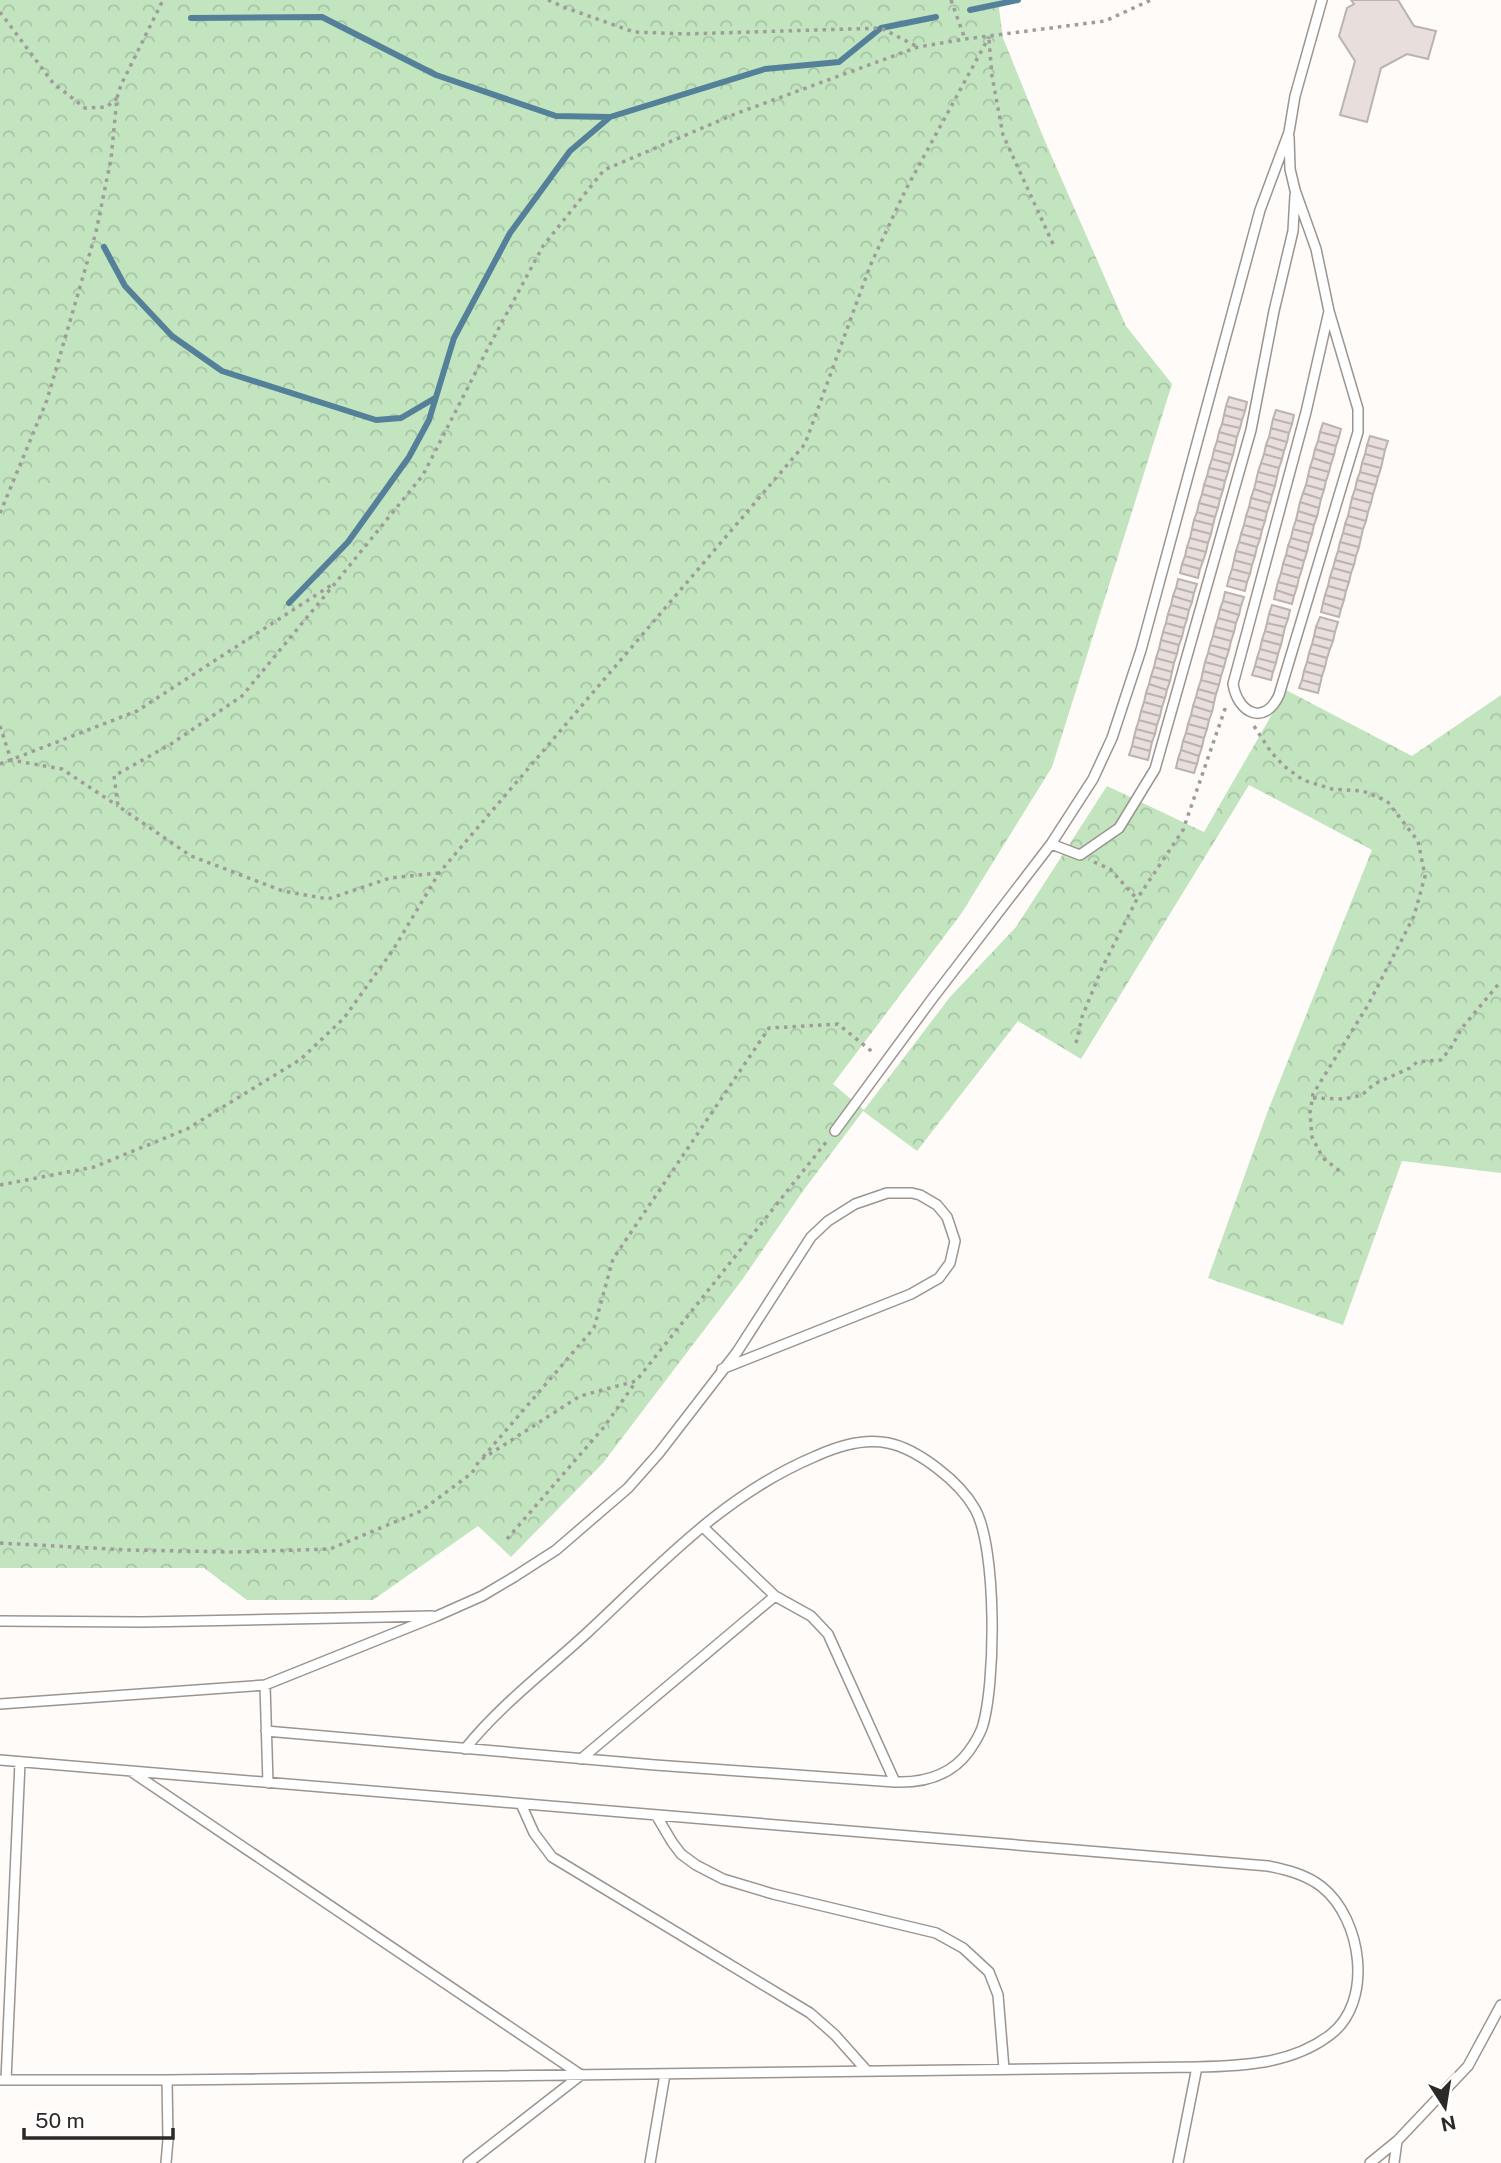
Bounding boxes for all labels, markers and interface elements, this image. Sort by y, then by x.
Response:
north arrow [1410,2072,1480,2142]
scale bar [24,2096,173,2140]
text: 50 m [35,2108,85,2133]
text: N [1439,2111,1458,2136]

